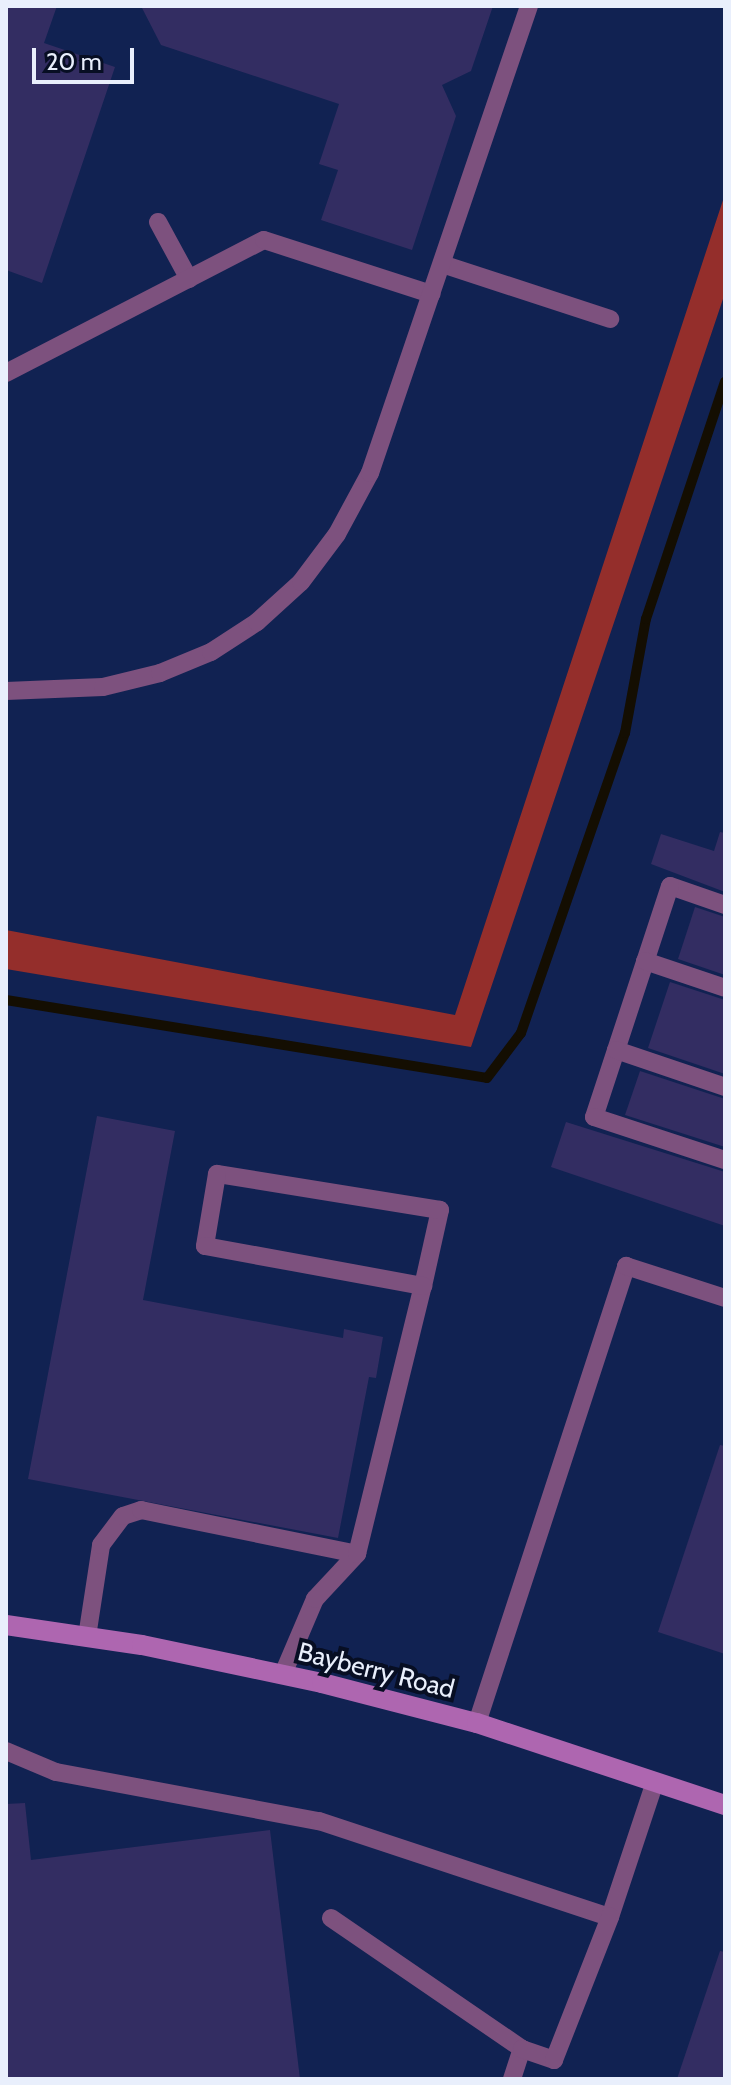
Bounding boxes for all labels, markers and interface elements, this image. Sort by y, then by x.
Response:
scale bar [36,32,138,82]
text: 20 m [46,47,102,76]
street label: Bayberry Road [295,1636,457,1706]

